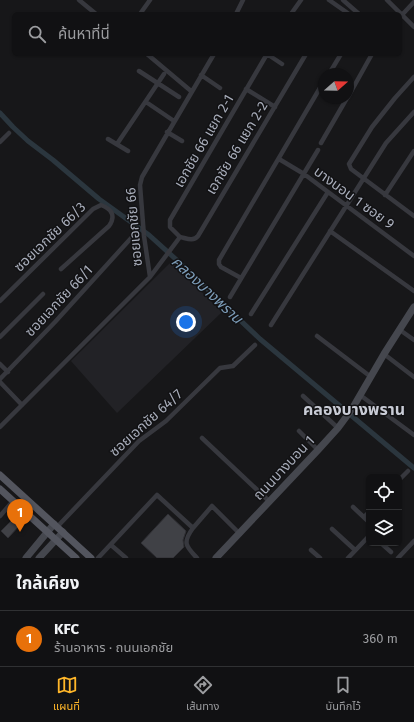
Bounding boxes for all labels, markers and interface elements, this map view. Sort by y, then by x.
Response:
search box [12,12,402,56]
icon: search [26,23,48,45]
text: ค้นหาที่นี่ [58,25,110,43]
north arrow [318,68,354,104]
street label: เอกชัย 66 แยก 2-1 [171,92,237,190]
street label: เอกชัย 66 แยก 2-2 [203,98,271,198]
street label: บางบอน 1 ซอย 9 [310,163,398,233]
street label: ซอยเอกชัย 66 [122,187,146,267]
street label: ซอยเอกชัย 66/3 [11,199,89,275]
water label: คลองบางพราน [168,252,247,328]
street label: ซอยเอกชัย 66/1 [22,262,96,340]
your location [176,312,196,332]
street label: ซอยเอกชัย 64/7 [106,386,186,460]
district label: คลองบางพราน [303,400,405,419]
street label: ถนนบางบอน 1 [250,432,318,504]
map controls [366,474,402,546]
button: locate [366,474,402,510]
pin: 1 [7,499,33,532]
button: layers [366,510,402,546]
text: ใกล้เคียง [16,573,79,594]
text: KFC [54,620,79,638]
text: 1 [26,631,32,646]
text: 360 m [363,631,398,646]
text: ร้านอาหาร · ถนนเอกชัย [54,640,173,655]
tab: แผนที่ [53,674,80,715]
tab: เส้นทาง [186,674,219,715]
tab: บันทึกไว้ [326,674,361,715]

